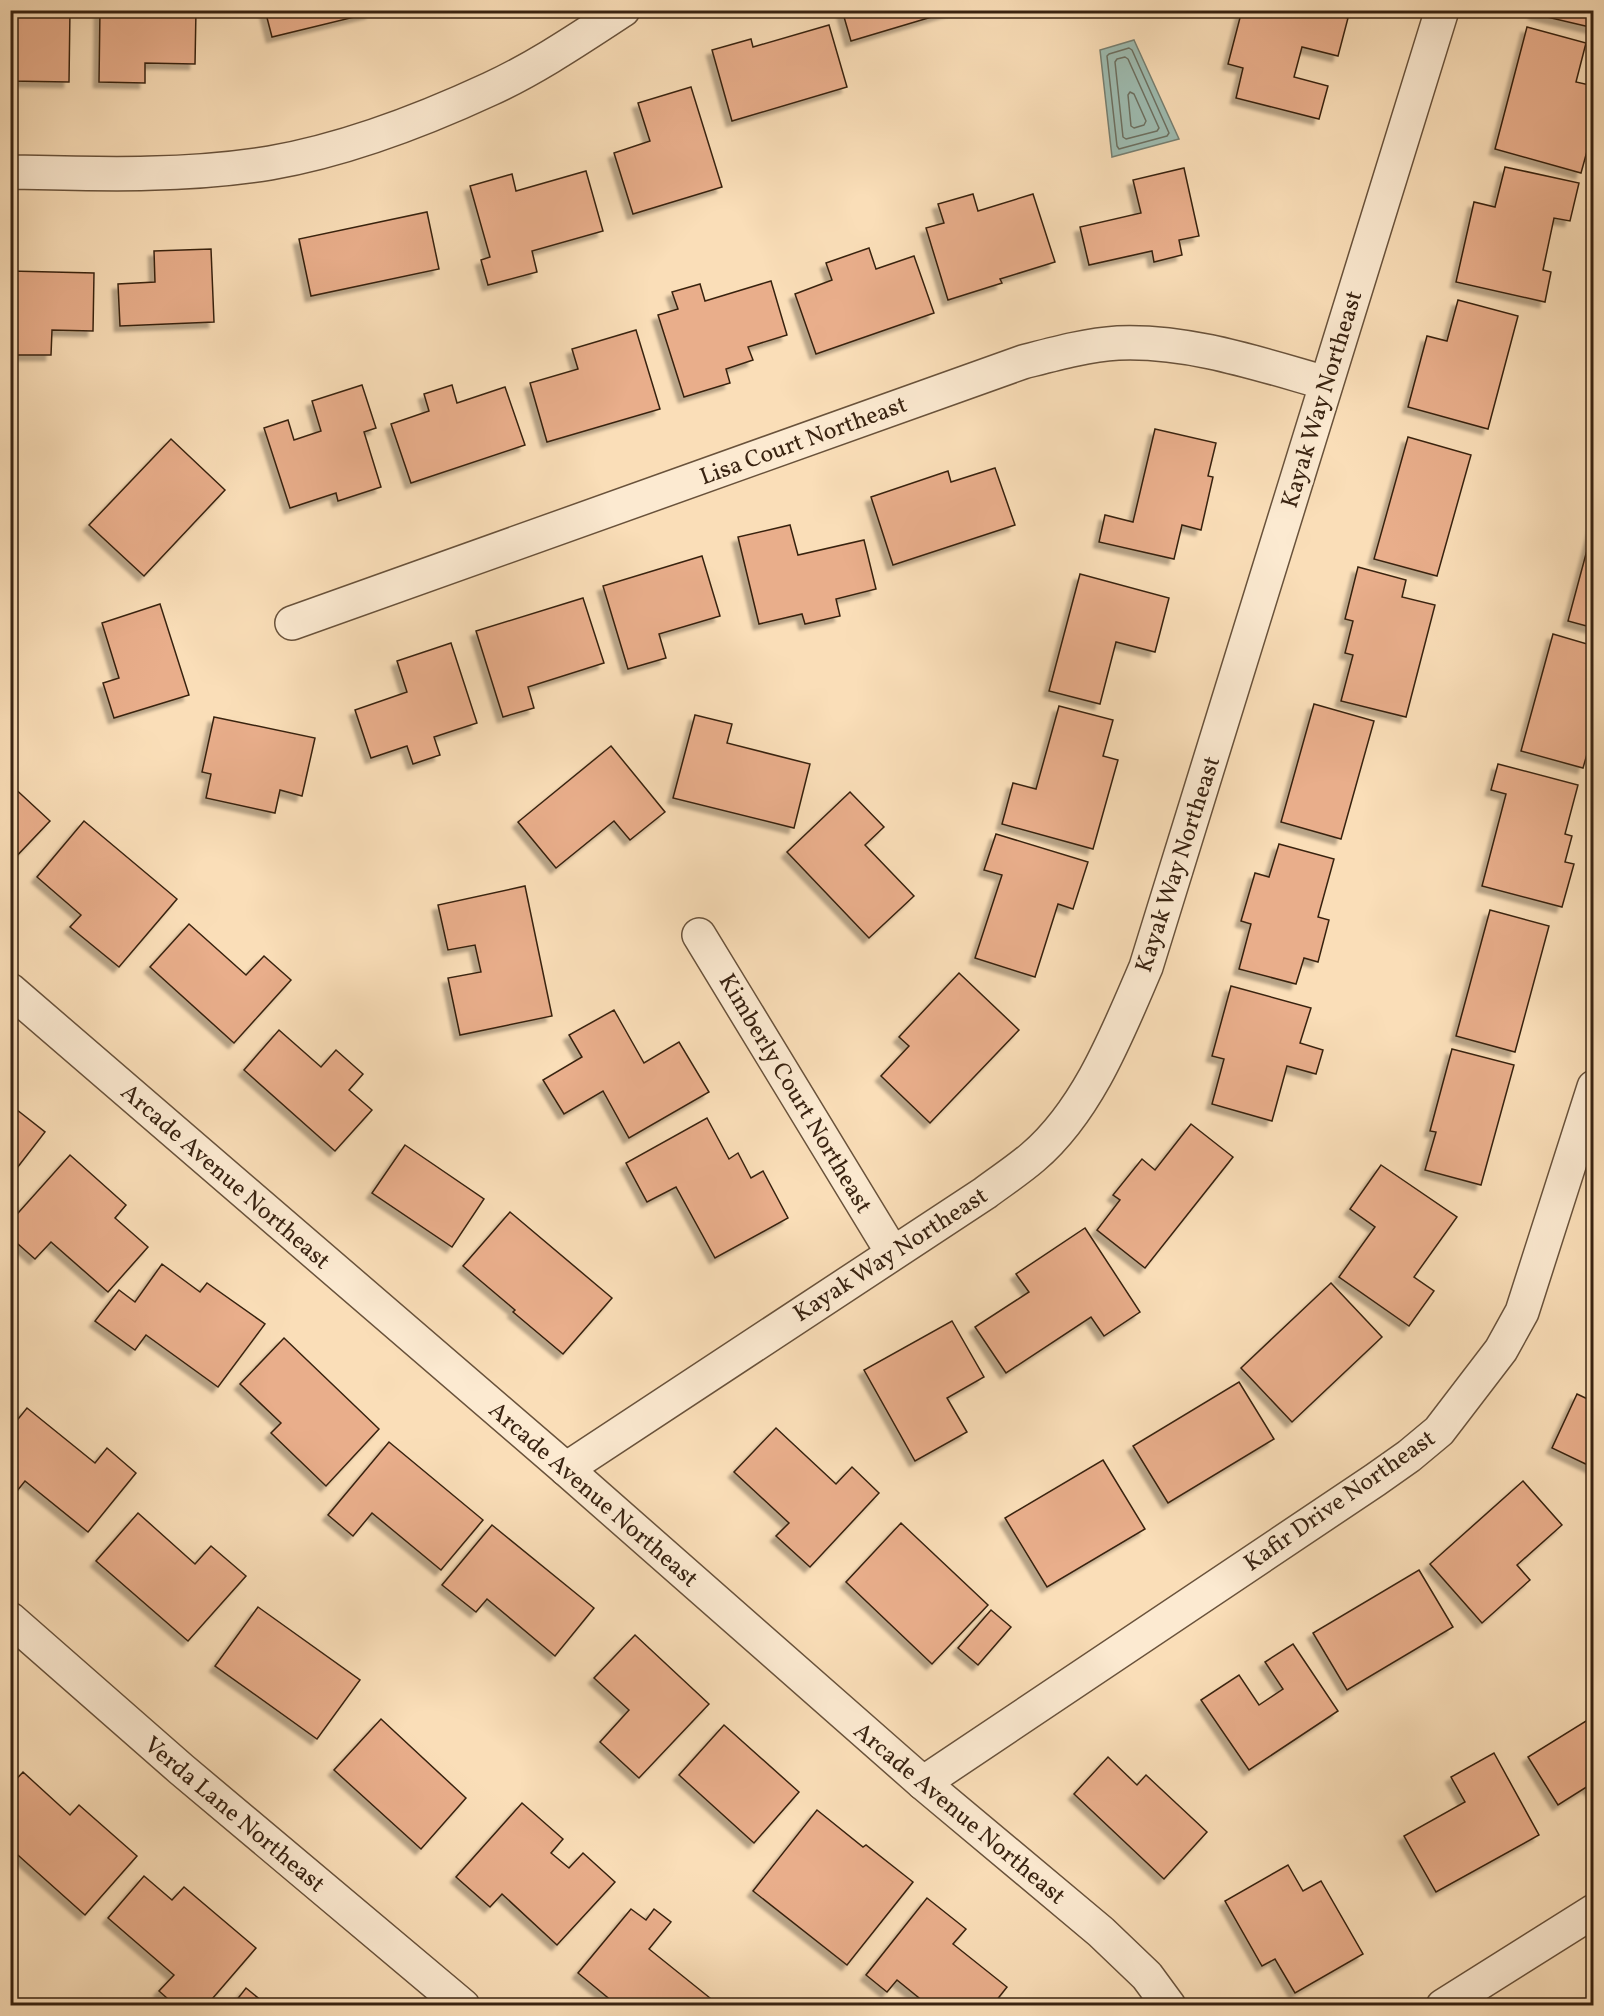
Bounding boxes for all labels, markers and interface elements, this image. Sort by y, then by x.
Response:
street label: Kayak Way Northeast [1274,287,1372,512]
street label: Lisa Court Northeast [695,389,912,495]
street label: Kayak Way Northeast [1128,752,1230,977]
street label: Kimberly Court Northeast [709,968,879,1220]
street label: Arcade Avenue Northeast [112,1077,337,1278]
street label: Kayak Way Northeast [787,1180,995,1331]
street label: Arcade Avenue Northeast [480,1395,705,1596]
street label: Kafir Drive Northeast [1237,1423,1443,1581]
street label: Arcade Avenue Northeast [845,1715,1072,1914]
street label: Verda Lane Northeast [136,1729,332,1902]

